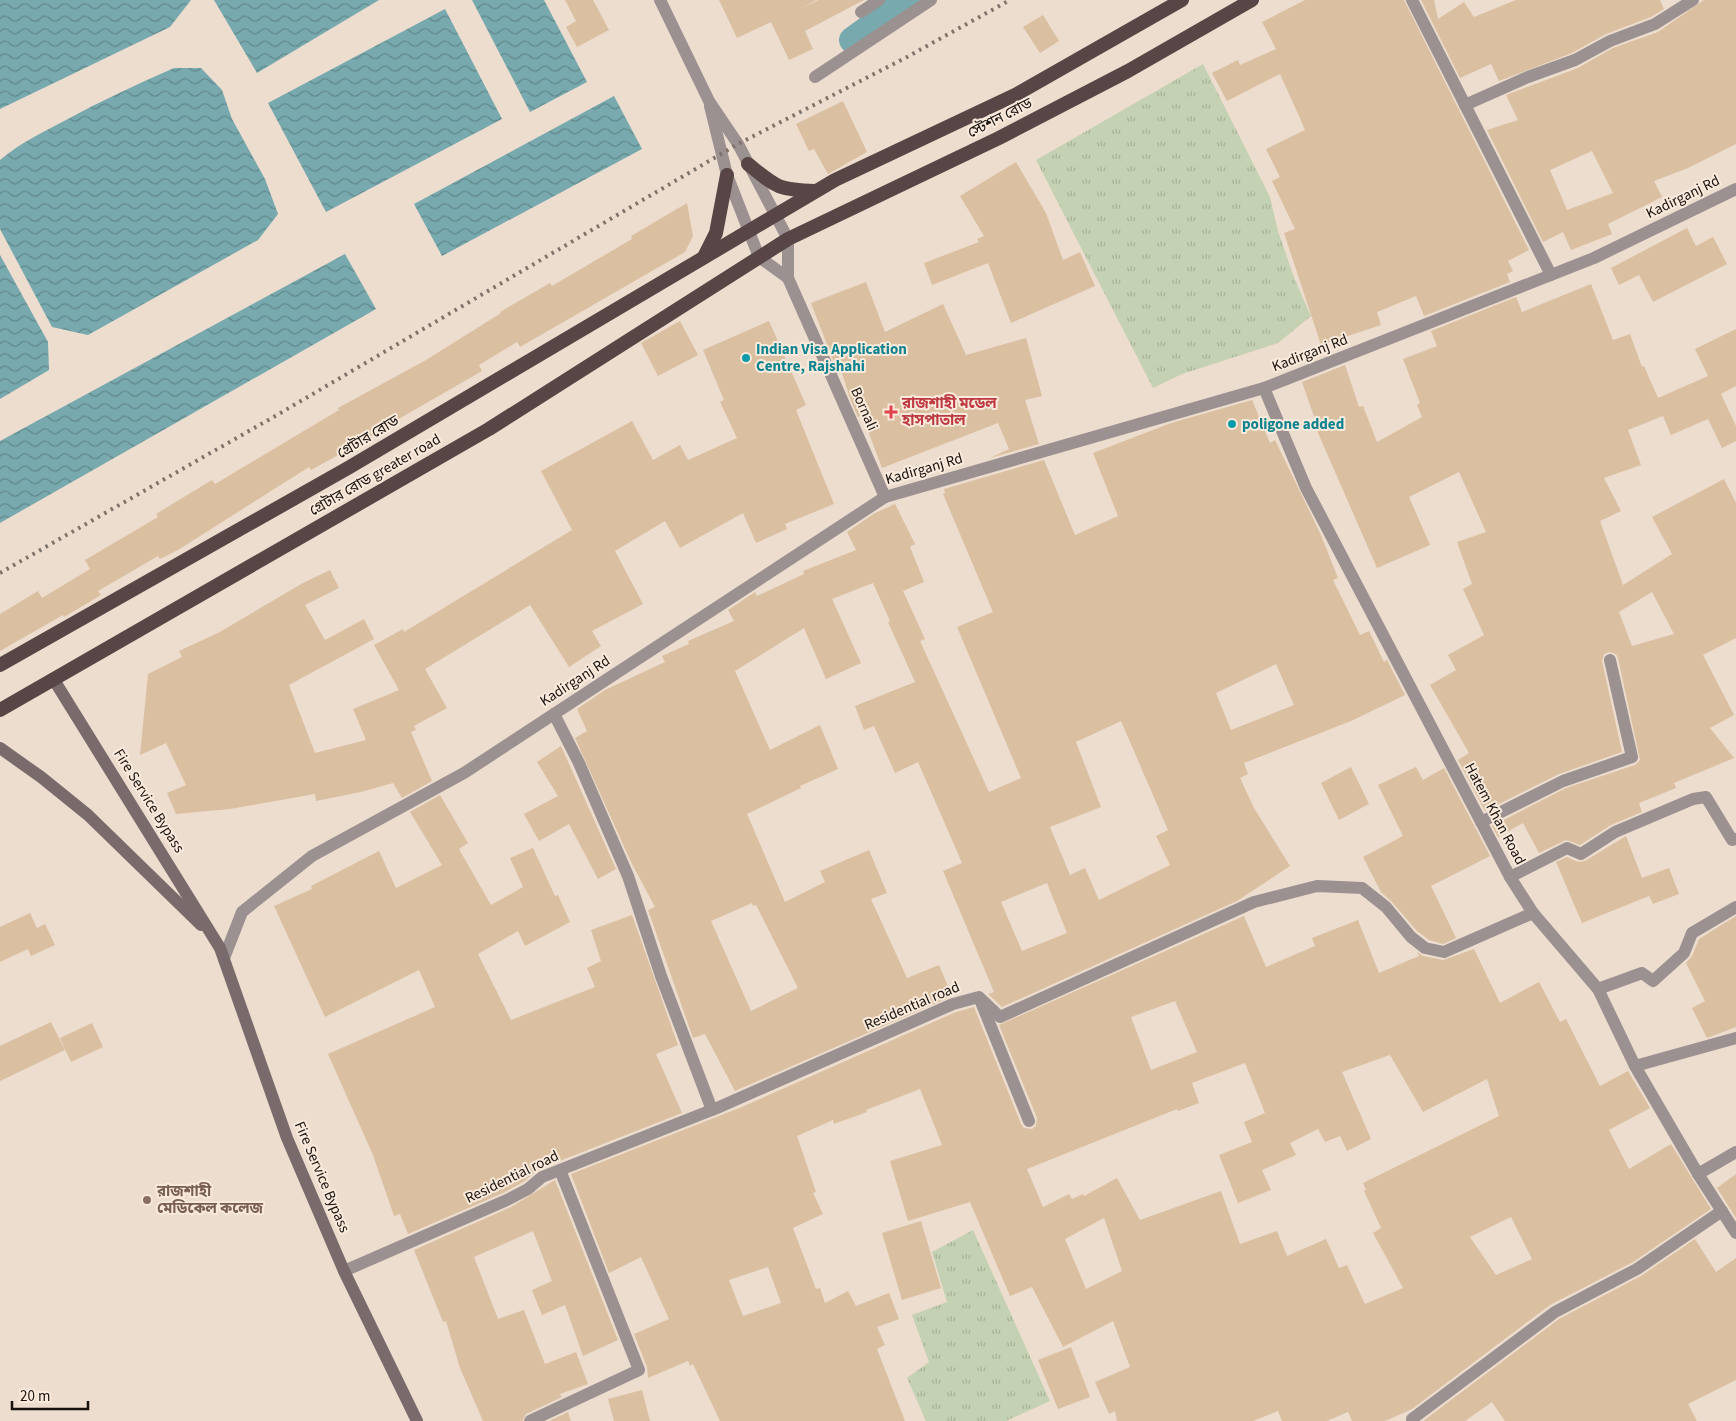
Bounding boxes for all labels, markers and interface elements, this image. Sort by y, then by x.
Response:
street label: স্টেশন রোড [964,93,1036,143]
street label: Kadirganj Rd [1643,170,1723,224]
street label: Kadirganj Rd [1269,329,1351,377]
place label: Indian Visa Application Centre, Rajshahi [756,339,907,377]
marker: Indian Visa Application Centre, Rajshahi [740,352,752,364]
street label: Bornali [845,384,883,434]
place label: রাজশাহী মডেল হাসপাতাল [901,393,997,431]
marker: রাজশাহী মডেল হাসপাতাল [884,405,898,419]
street label: গ্রেটার রোড [333,410,403,464]
place label: poligone added [1242,414,1344,435]
marker: poligone added [1226,418,1238,430]
street label: গ্রেটার রোড greater road [305,429,445,521]
street label: Kadirganj Rd [883,448,965,490]
street label: Kadirganj Rd [536,650,614,712]
street label: Fire Service Bypass [109,745,189,857]
street label: Hatem Khan Road [1459,759,1531,869]
street label: Residential road [861,976,963,1036]
street label: Fire Service Bypass [289,1118,355,1236]
street label: Residential road [462,1145,562,1209]
place label: রাজশাহী মেডিকেল কলেজ [156,1181,263,1219]
marker: রাজশাহী মেডিকেল কলেজ [141,1194,153,1206]
scale bar [12,1378,89,1410]
text: 20 m [20,1386,50,1407]

